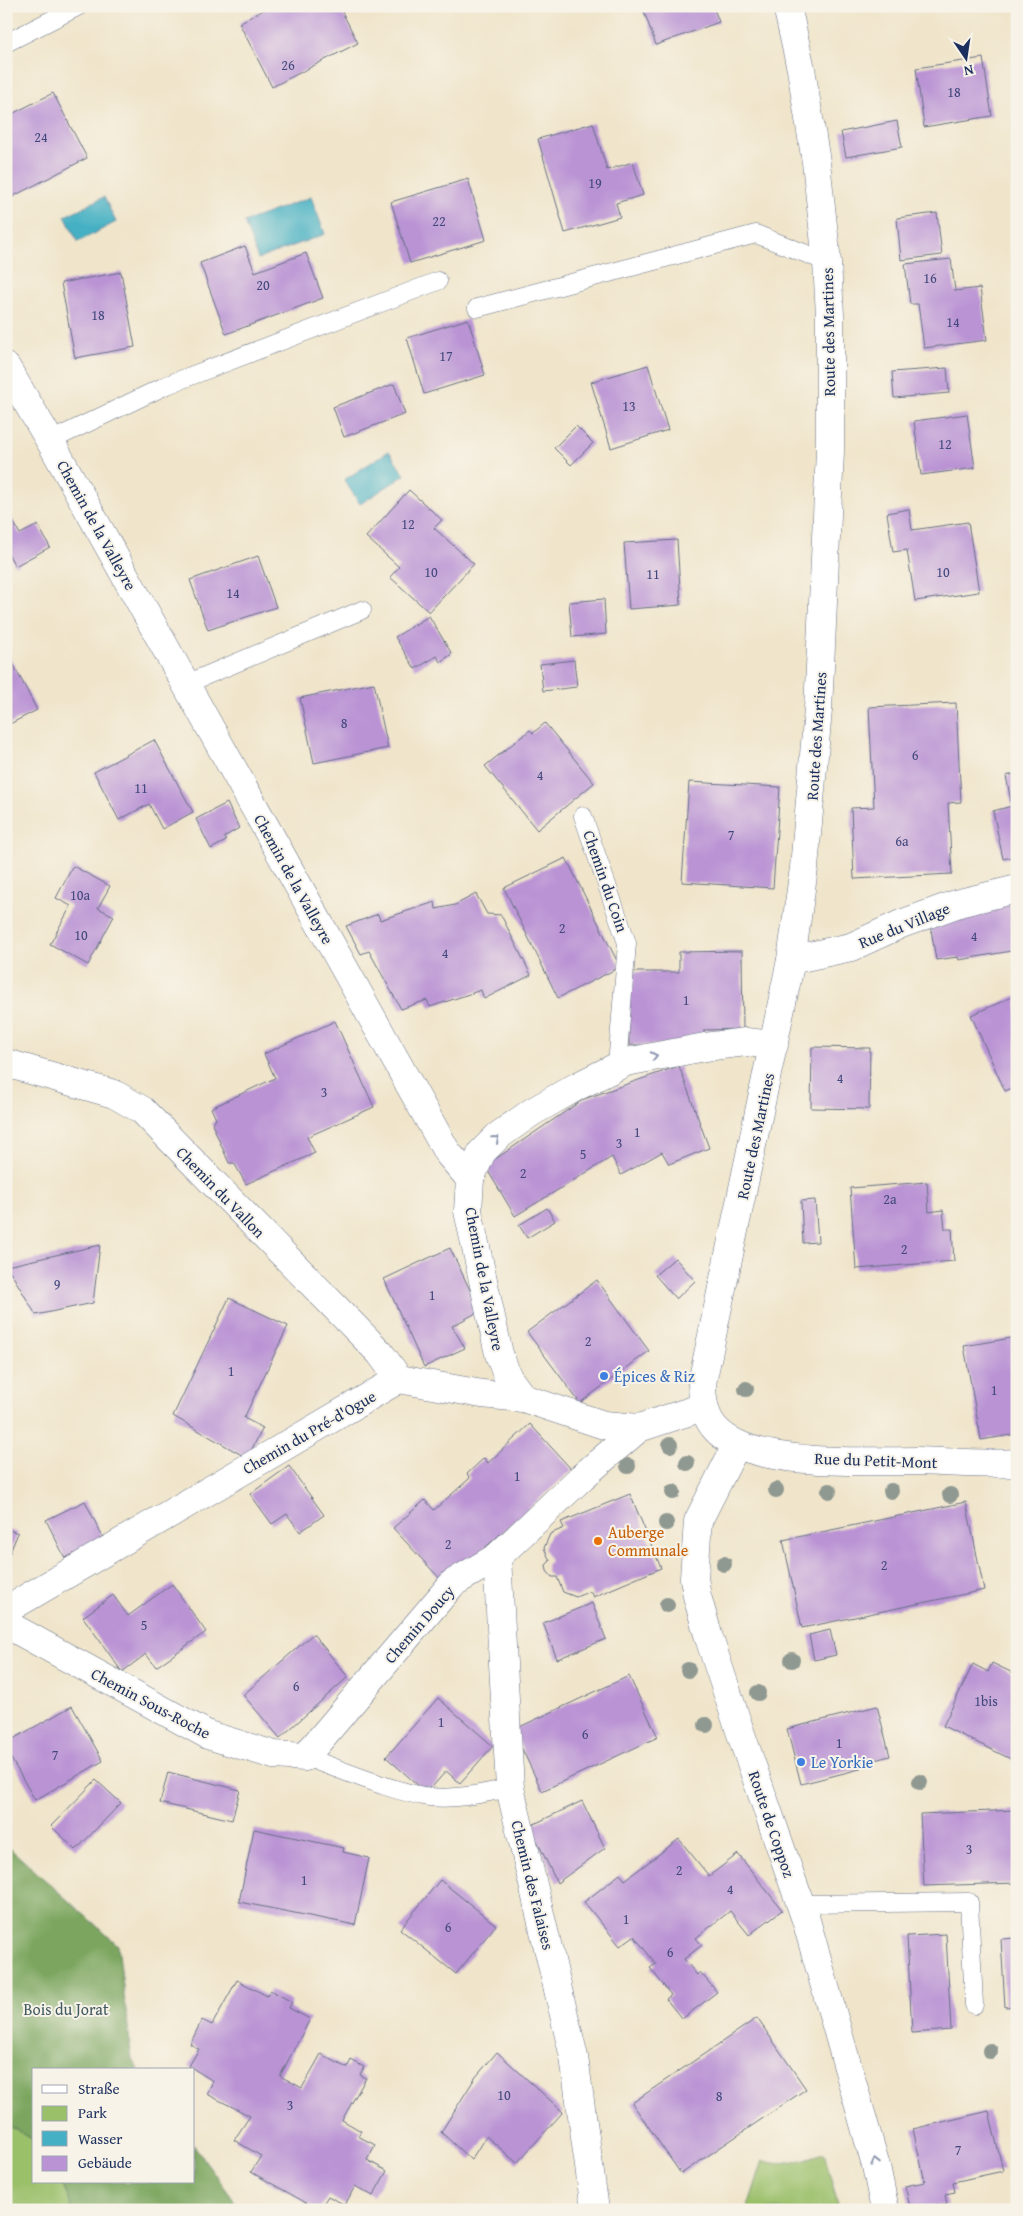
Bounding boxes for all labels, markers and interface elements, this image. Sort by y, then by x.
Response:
north arrow [940,32,990,82]
house number: 26 [281,55,295,75]
text: N [961,60,976,82]
house number: 18 [947,82,961,102]
house number: 24 [34,127,48,147]
house number: 19 [588,173,602,193]
house number: 22 [432,211,446,231]
street label: Route des Martines [815,267,841,397]
house number: 16 [923,268,937,288]
house number: 20 [256,275,270,295]
house number: 18 [91,305,105,325]
house number: 14 [946,312,960,332]
house number: 17 [439,346,453,366]
house number: 13 [622,396,636,416]
house number: 12 [938,434,952,454]
street label: Chemin de la Valleyre [51,455,143,595]
house number: 12 [401,514,415,534]
house number: 10 [424,562,438,582]
house number: 10 [936,562,950,582]
house number: 11 [646,564,660,584]
house number: 14 [226,583,240,603]
street label: Route des Martines [800,671,832,801]
house number: 8 [341,713,348,733]
house number: 6 [912,745,919,765]
house number: 4 [537,765,544,785]
house number: 11 [134,778,148,798]
street label: Chemin de la Valleyre [248,809,340,949]
house number: 7 [728,825,735,845]
street label: Chemin du Coin [577,827,635,935]
house number: 6a [895,831,909,851]
house number: 10a [70,885,90,905]
street label: Rue du Village [855,896,953,954]
house number: 2 [559,918,565,938]
house number: 10 [74,925,88,945]
house number: 4 [971,926,978,946]
house number: 4 [442,943,449,963]
house number: 1 [683,990,689,1010]
one-way arrow [649,1052,658,1062]
house number: 4 [837,1068,844,1088]
street label: Route des Martines [730,1070,780,1202]
house number: 3 [321,1082,327,1102]
house number: 1 [634,1122,640,1142]
house number: 3 [616,1133,622,1153]
one-way arrow [490,1136,499,1145]
street label: Chemin du Vallon [171,1141,271,1243]
house number: 5 [580,1144,586,1164]
house number: 2 [520,1163,526,1183]
house number: 2a [883,1189,897,1209]
street label: Chemin de la Valleyre [459,1205,511,1353]
house number: 2 [901,1239,907,1259]
house number: 9 [54,1274,61,1294]
house number: 1 [429,1285,435,1305]
house number: 2 [585,1331,591,1351]
house number: 1 [228,1361,234,1381]
place label: Épices & Riz [614,1364,695,1388]
marker: Épices & Riz [598,1370,610,1382]
house number: 1 [991,1380,997,1400]
street label: Chemin du Pré-d'Ogue [238,1384,380,1480]
street label: Rue du Petit-Mont [814,1446,938,1474]
house number: 1 [514,1466,520,1486]
place label: Auberge Communale [608,1520,688,1562]
house number: 2 [445,1534,451,1554]
marker: Auberge Communale [592,1535,604,1547]
house number: 2 [881,1555,887,1575]
street label: Chemin Doucy [378,1580,460,1668]
house number: 5 [141,1615,147,1635]
street label: Chemin Sous-Roche [87,1661,215,1745]
house number: 6 [293,1676,300,1696]
house number: 1bis [974,1691,998,1711]
house number: 1 [438,1712,444,1732]
house number: 6 [582,1724,589,1744]
house number: 1 [836,1733,842,1753]
house number: 7 [52,1745,59,1765]
place label: Le Yorkie [811,1750,873,1774]
marker: Le Yorkie [795,1756,807,1768]
street label: Route de Coppoz [742,1767,802,1881]
street label: Chemin des Falaises [505,1818,561,1952]
house number: 3 [966,1839,972,1859]
house number: 2 [676,1860,682,1880]
house number: 1 [301,1870,307,1890]
house number: 4 [727,1879,734,1899]
house number: 1 [623,1909,629,1929]
house number: 6 [445,1917,452,1937]
house number: 6 [667,1942,674,1962]
park label: Bois du Jorat [23,1997,109,2021]
legend [32,2068,195,2184]
text: Straße [78,2078,120,2099]
house number: 10 [497,2085,511,2105]
house number: 8 [716,2086,723,2106]
house number: 3 [287,2095,293,2115]
text: Park [78,2102,107,2123]
text: Wasser [78,2128,122,2149]
house number: 7 [955,2140,962,2160]
text: Gebäude [78,2152,132,2173]
one-way arrow [870,2158,881,2167]

